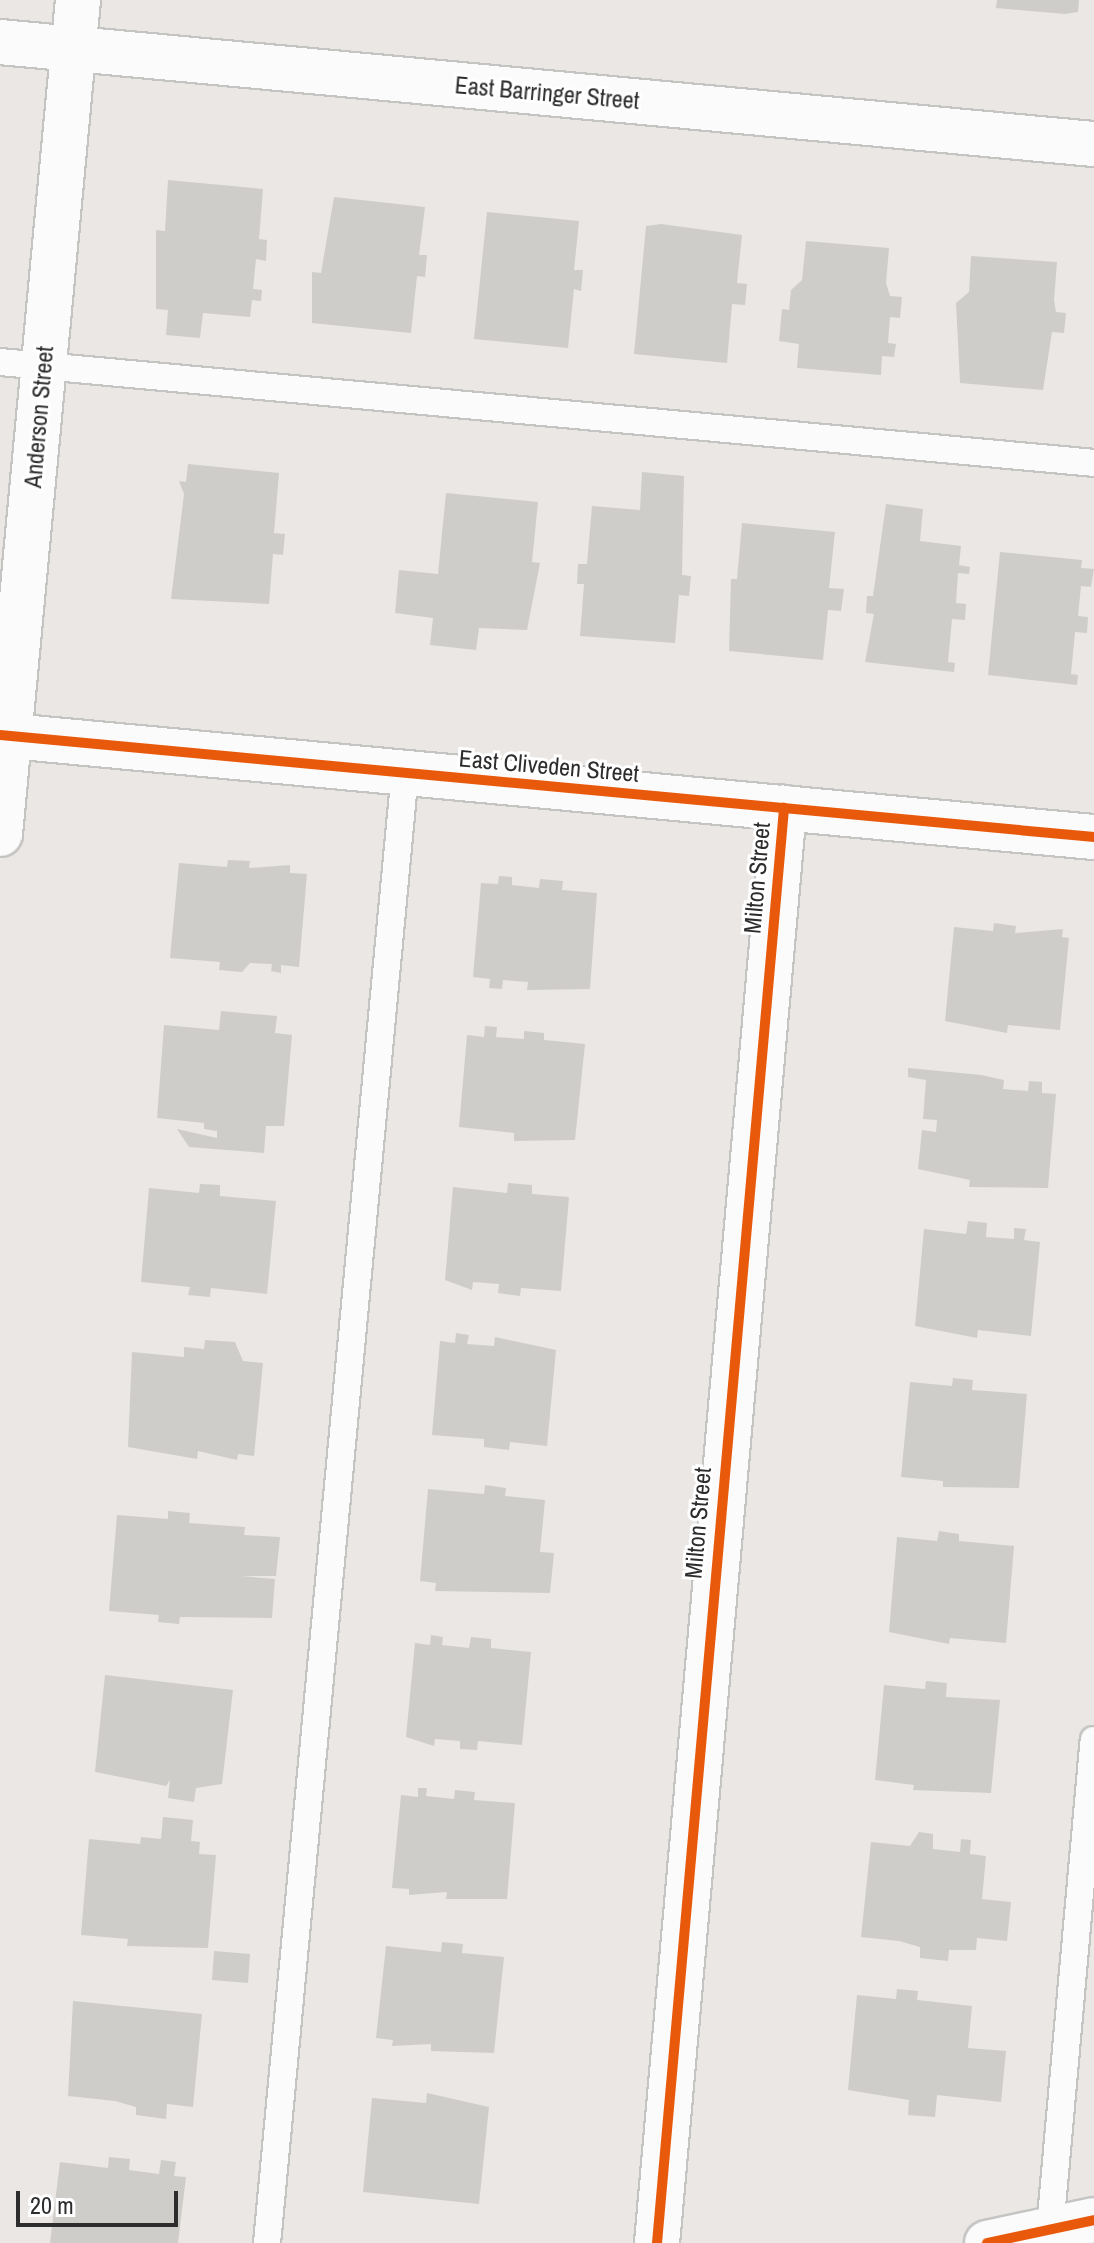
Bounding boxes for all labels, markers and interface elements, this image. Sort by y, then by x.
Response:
street label: East Barringer Street [454,71,640,115]
street label: Anderson Street [18,345,60,489]
street label: East Cliveden Street [458,744,640,788]
street label: Milton Street [738,821,776,935]
street label: Milton Street [679,1466,717,1580]
scale bar [20,2175,182,2225]
text: 20 m [30,2189,74,2221]

